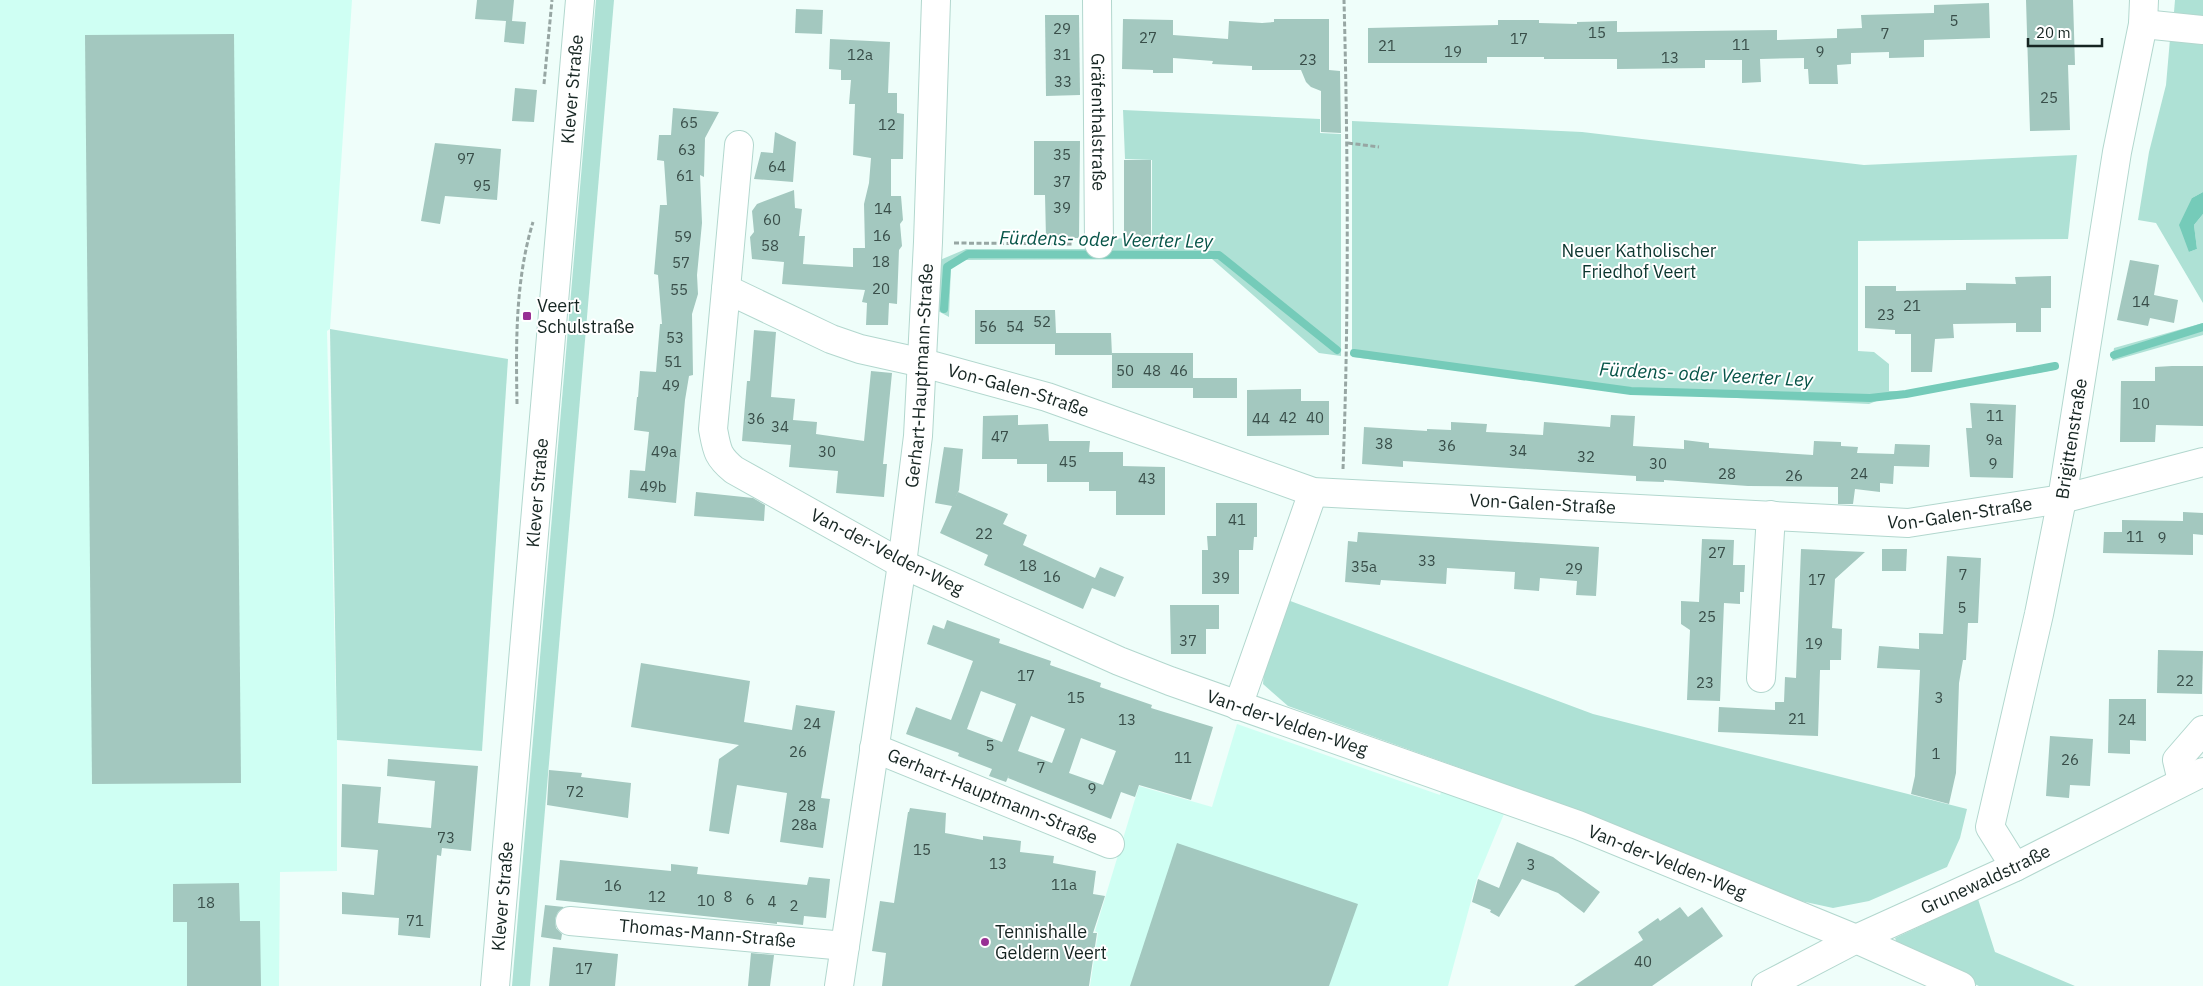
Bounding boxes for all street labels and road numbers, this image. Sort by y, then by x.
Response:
street label: Klever Straße [556,33,588,145]
street label: Gräfenthalstraße [1086,53,1111,191]
street label: Gerhart-Hauptmann-Straße [900,263,938,489]
street label: Von-Galen-Straße [945,358,1092,422]
street label: Brigittenstraße [2050,377,2092,501]
street label: Klever Straße [521,437,553,549]
street label: Von-Galen-Straße [1469,488,1617,519]
street label: Von-Galen-Straße [1886,492,2034,534]
street label: Van-der-Velden-Weg [807,503,968,600]
street label: Van-der-Velden-Weg [1204,684,1371,761]
street label: Gerhart-Hauptmann-Straße [884,743,1101,849]
street label: Van-der-Velden-Weg [1585,819,1750,904]
street label: Grunewaldstraße [1917,839,2054,919]
street label: Klever Straße [486,840,518,952]
street label: Thomas-Mann-Straße [618,913,797,953]

